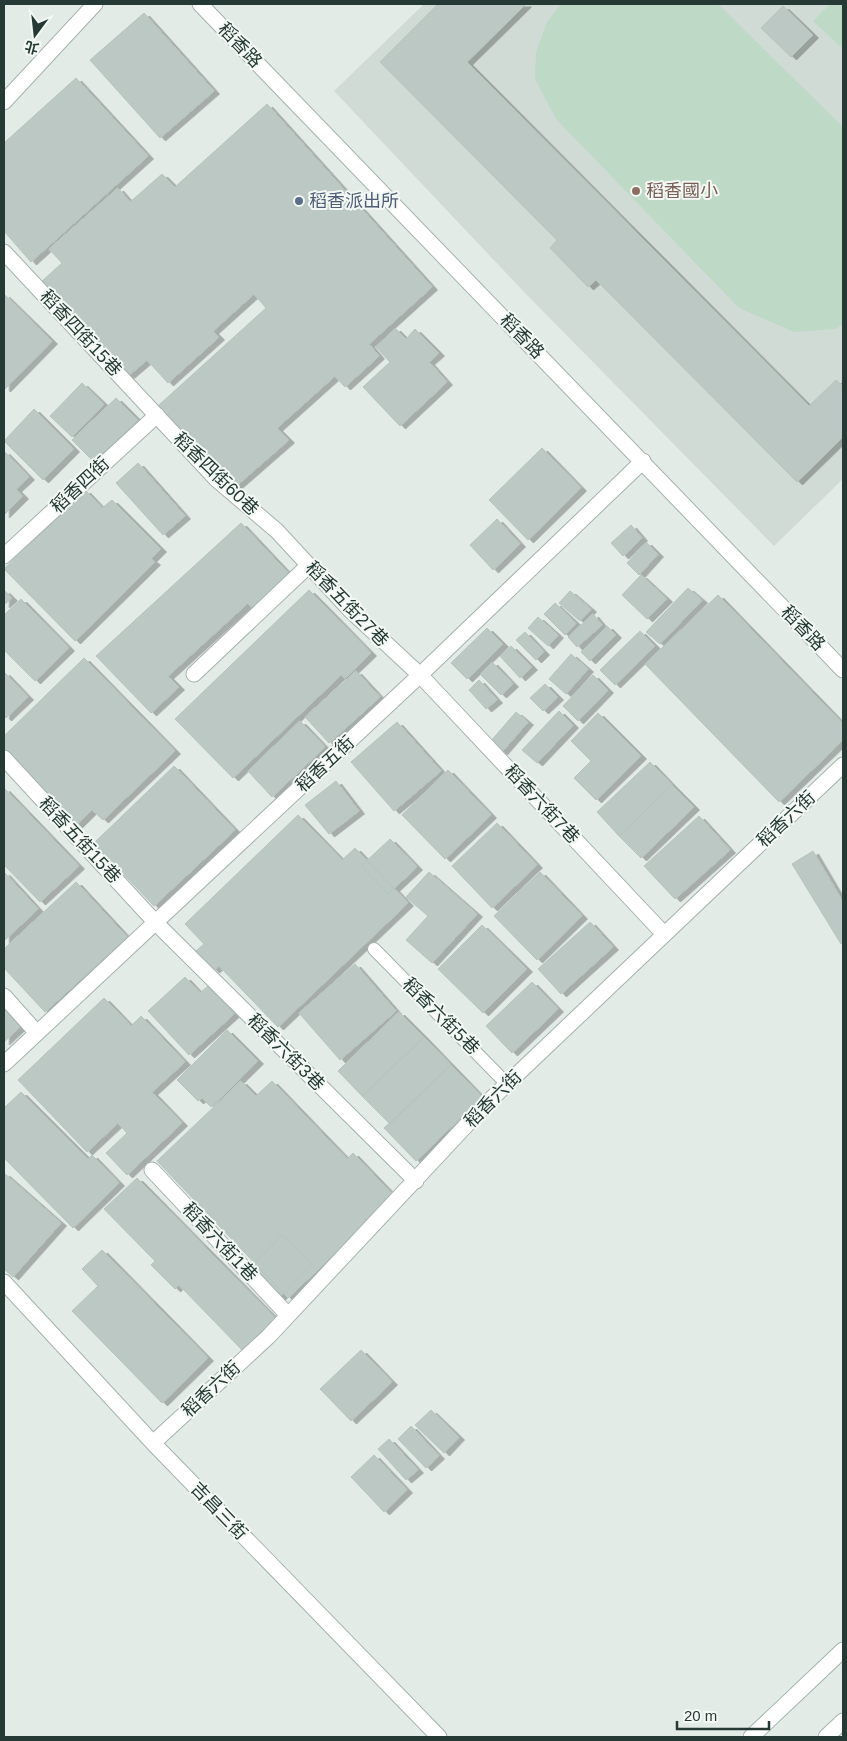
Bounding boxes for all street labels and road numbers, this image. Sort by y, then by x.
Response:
street label: 稻香路 [214,19,266,71]
street label: 稻香四街15巷 [36,286,126,380]
street label: 稻香路 [496,310,548,362]
street label: 稻香四街60巷 [169,429,263,519]
street label: 稻香四街 [47,453,113,517]
street label: 稻香五街27巷 [302,557,392,651]
street label: 稻香路 [777,602,829,654]
street label: 稻香五街 [292,732,358,796]
street label: 稻香六街7巷 [501,761,583,847]
street label: 稻香六街 [753,787,819,851]
street label: 稻香五街15巷 [35,793,125,887]
street label: 稻香六街5巷 [399,974,483,1058]
street label: 稻香六街3巷 [244,1010,328,1094]
street label: 稻香六街 [460,1066,526,1132]
street label: 稻香六街1巷 [179,1199,261,1285]
street label: 稻香六街 [178,1357,244,1421]
street label: 吉昌三街 [187,1478,251,1544]

